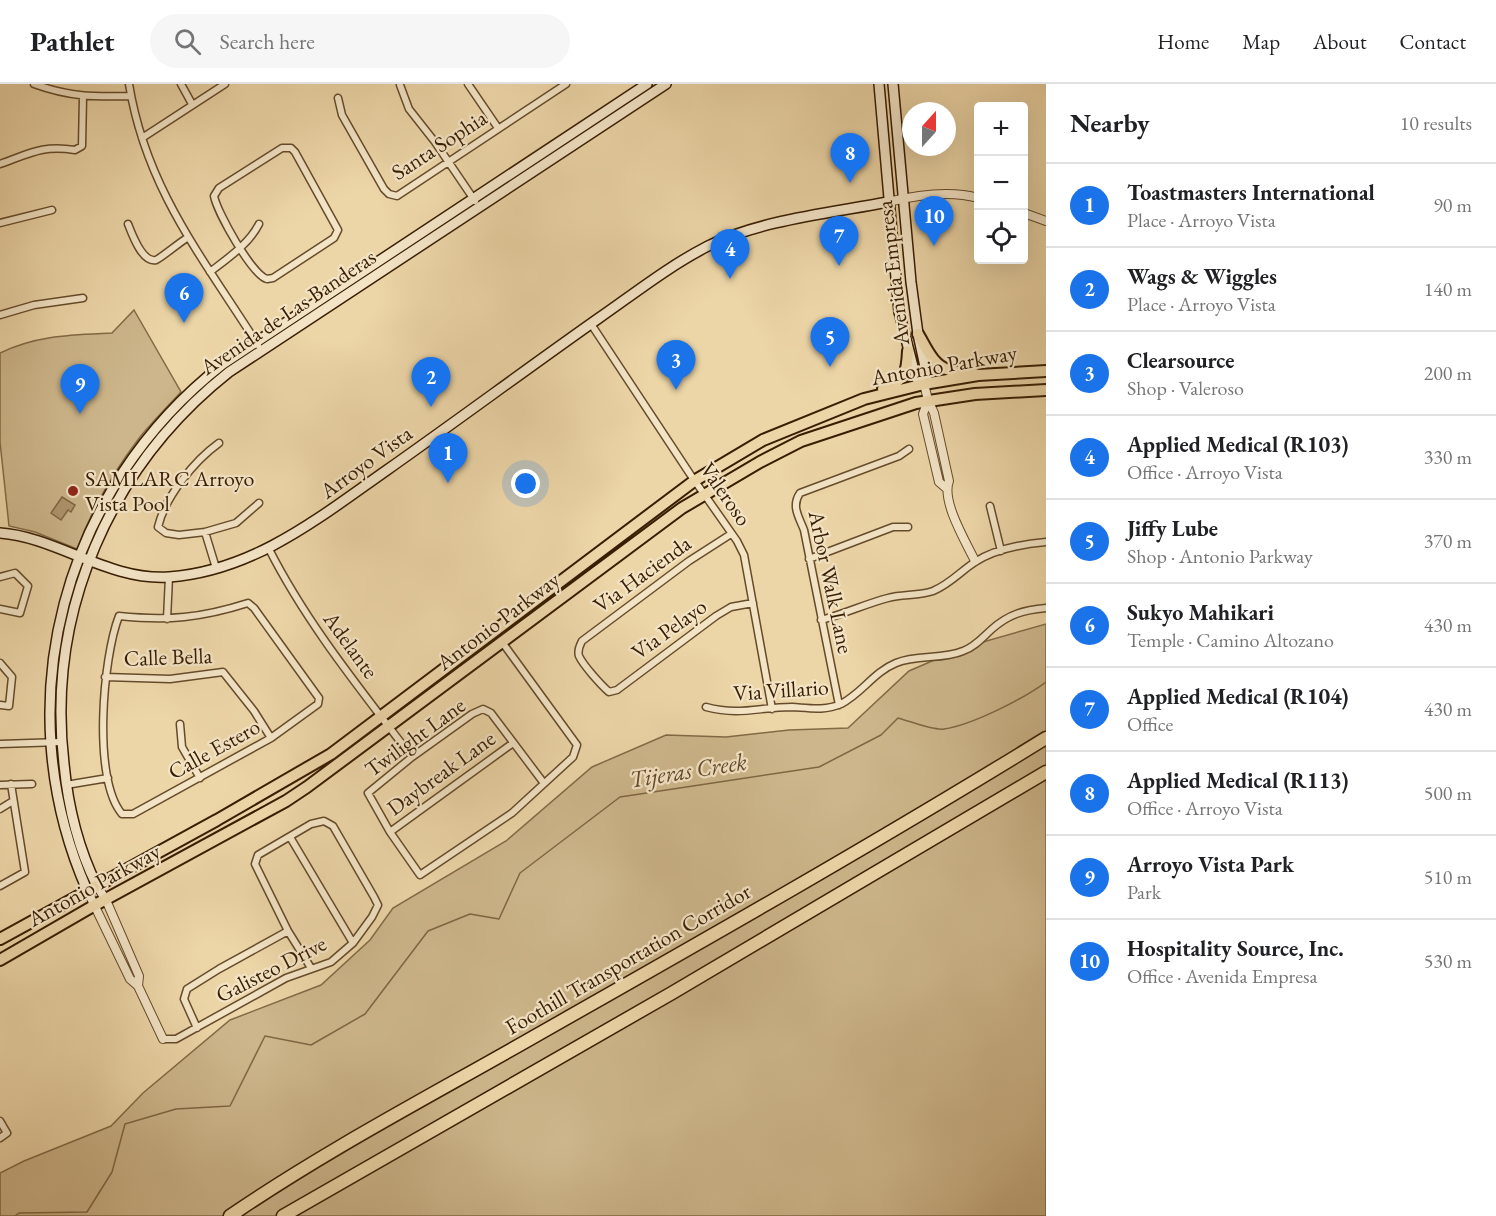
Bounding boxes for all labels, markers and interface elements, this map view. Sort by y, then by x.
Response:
search box [150,14,570,68]
text: Pathlet [30,23,114,59]
icon: search [171,25,204,58]
text: Search here [219,27,315,56]
text: Home [1157,28,1209,55]
text: Map [1242,28,1280,55]
text: About [1313,28,1366,55]
text: Contact [1399,28,1466,55]
north arrow [902,102,956,156]
map controls [974,102,1028,264]
button: + [974,102,1028,156]
street label: Santa Sophia [386,103,493,187]
text: Nearby [1070,106,1150,140]
text: 10 results [1400,110,1472,136]
pin: 8 [830,134,870,183]
button: − [974,156,1028,210]
text: Toastmasters International [1127,178,1375,207]
text: 1 [1084,192,1095,218]
text: 90 m [1433,192,1472,218]
pin: 10 [914,196,954,246]
street label: Avenida Empresa [870,199,916,348]
text: Place · Arroyo Vista [1127,207,1276,233]
button: locate [974,210,1028,264]
pin: 7 [820,216,858,266]
pin: 4 [710,230,750,279]
street label: Avenida de Las Banderas [194,242,382,382]
text: Wags & Wiggles [1127,262,1277,291]
pin: 6 [164,274,204,323]
text: 2 [1084,276,1095,302]
text: 140 m [1424,276,1472,302]
text: Place · Arroyo Vista [1127,291,1276,317]
pin: 5 [810,318,850,367]
street label: Antonio Parkway [868,338,1019,392]
pin: 3 [656,340,696,390]
text: Clearsource [1127,346,1235,375]
pin: 2 [412,358,450,407]
text: 3 [1084,360,1095,386]
text: 200 m [1424,360,1472,386]
pin: 9 [60,364,100,414]
text: Shop · Valeroso [1127,375,1244,401]
street label: Arroyo Vista [313,419,418,506]
text: Applied Medical (R103) [1127,430,1348,459]
pin: 1 [428,434,468,483]
text: 4 [1084,444,1095,470]
text: 330 m [1424,444,1472,470]
street label: Valeroso [694,456,758,532]
text: Office · Arroyo Vista [1127,459,1283,485]
place label: SAMLARC Arroyo Vista Pool [85,464,254,518]
your location [511,469,540,498]
marker: SAMLARC Arroyo Vista Pool [66,484,80,498]
street label: Arbor Walk Lane [802,507,860,656]
text: Jiffy Lube [1127,514,1218,543]
text: 5 [1084,528,1095,554]
text: 370 m [1424,528,1472,554]
street label: Via Hacienda [587,529,697,619]
text: Shop · Antonio Parkway [1127,543,1313,569]
street label: Antonio Parkway [430,565,566,678]
street label: Via Pelayo [626,592,713,666]
text: Sukyo Mahikari [1127,598,1274,627]
street label: Adelante [316,605,385,685]
text: 6 [1084,612,1095,638]
text: 430 m [1424,612,1472,638]
text: Temple · Camino Altozano [1127,627,1334,653]
street label: Calle Bella [123,641,213,673]
street label: Via Villario [732,672,830,708]
text: Applied Medical (R104) [1127,682,1348,711]
street label: Twilight Lane [359,690,471,783]
text: 7 [1084,696,1095,722]
text: 430 m [1424,696,1472,722]
text: Office [1127,711,1173,737]
street label: Calle Estero [163,712,265,786]
street label: Daybreak Lane [381,724,501,822]
water label: Tijeras Creek [627,745,749,795]
text: Applied Medical (R113) [1127,766,1348,795]
text: 8 [1084,780,1095,806]
text: 500 m [1424,780,1472,806]
text: Office · Arroyo Vista [1127,795,1283,821]
street label: Antonio Parkway [22,836,166,934]
text: Arroyo Vista Park [1127,850,1294,879]
text: 9 [1084,864,1095,890]
text: 510 m [1424,864,1472,890]
street label: Foothill Transportation Corridor [500,876,757,1041]
text: Park [1127,879,1161,905]
street label: Galisteo Drive [211,929,331,1009]
text: Hospitality Source, Inc. [1127,934,1344,963]
text: 10 [1079,948,1100,974]
text: 530 m [1424,948,1472,974]
text: Office · Avenida Empresa [1127,963,1318,989]

